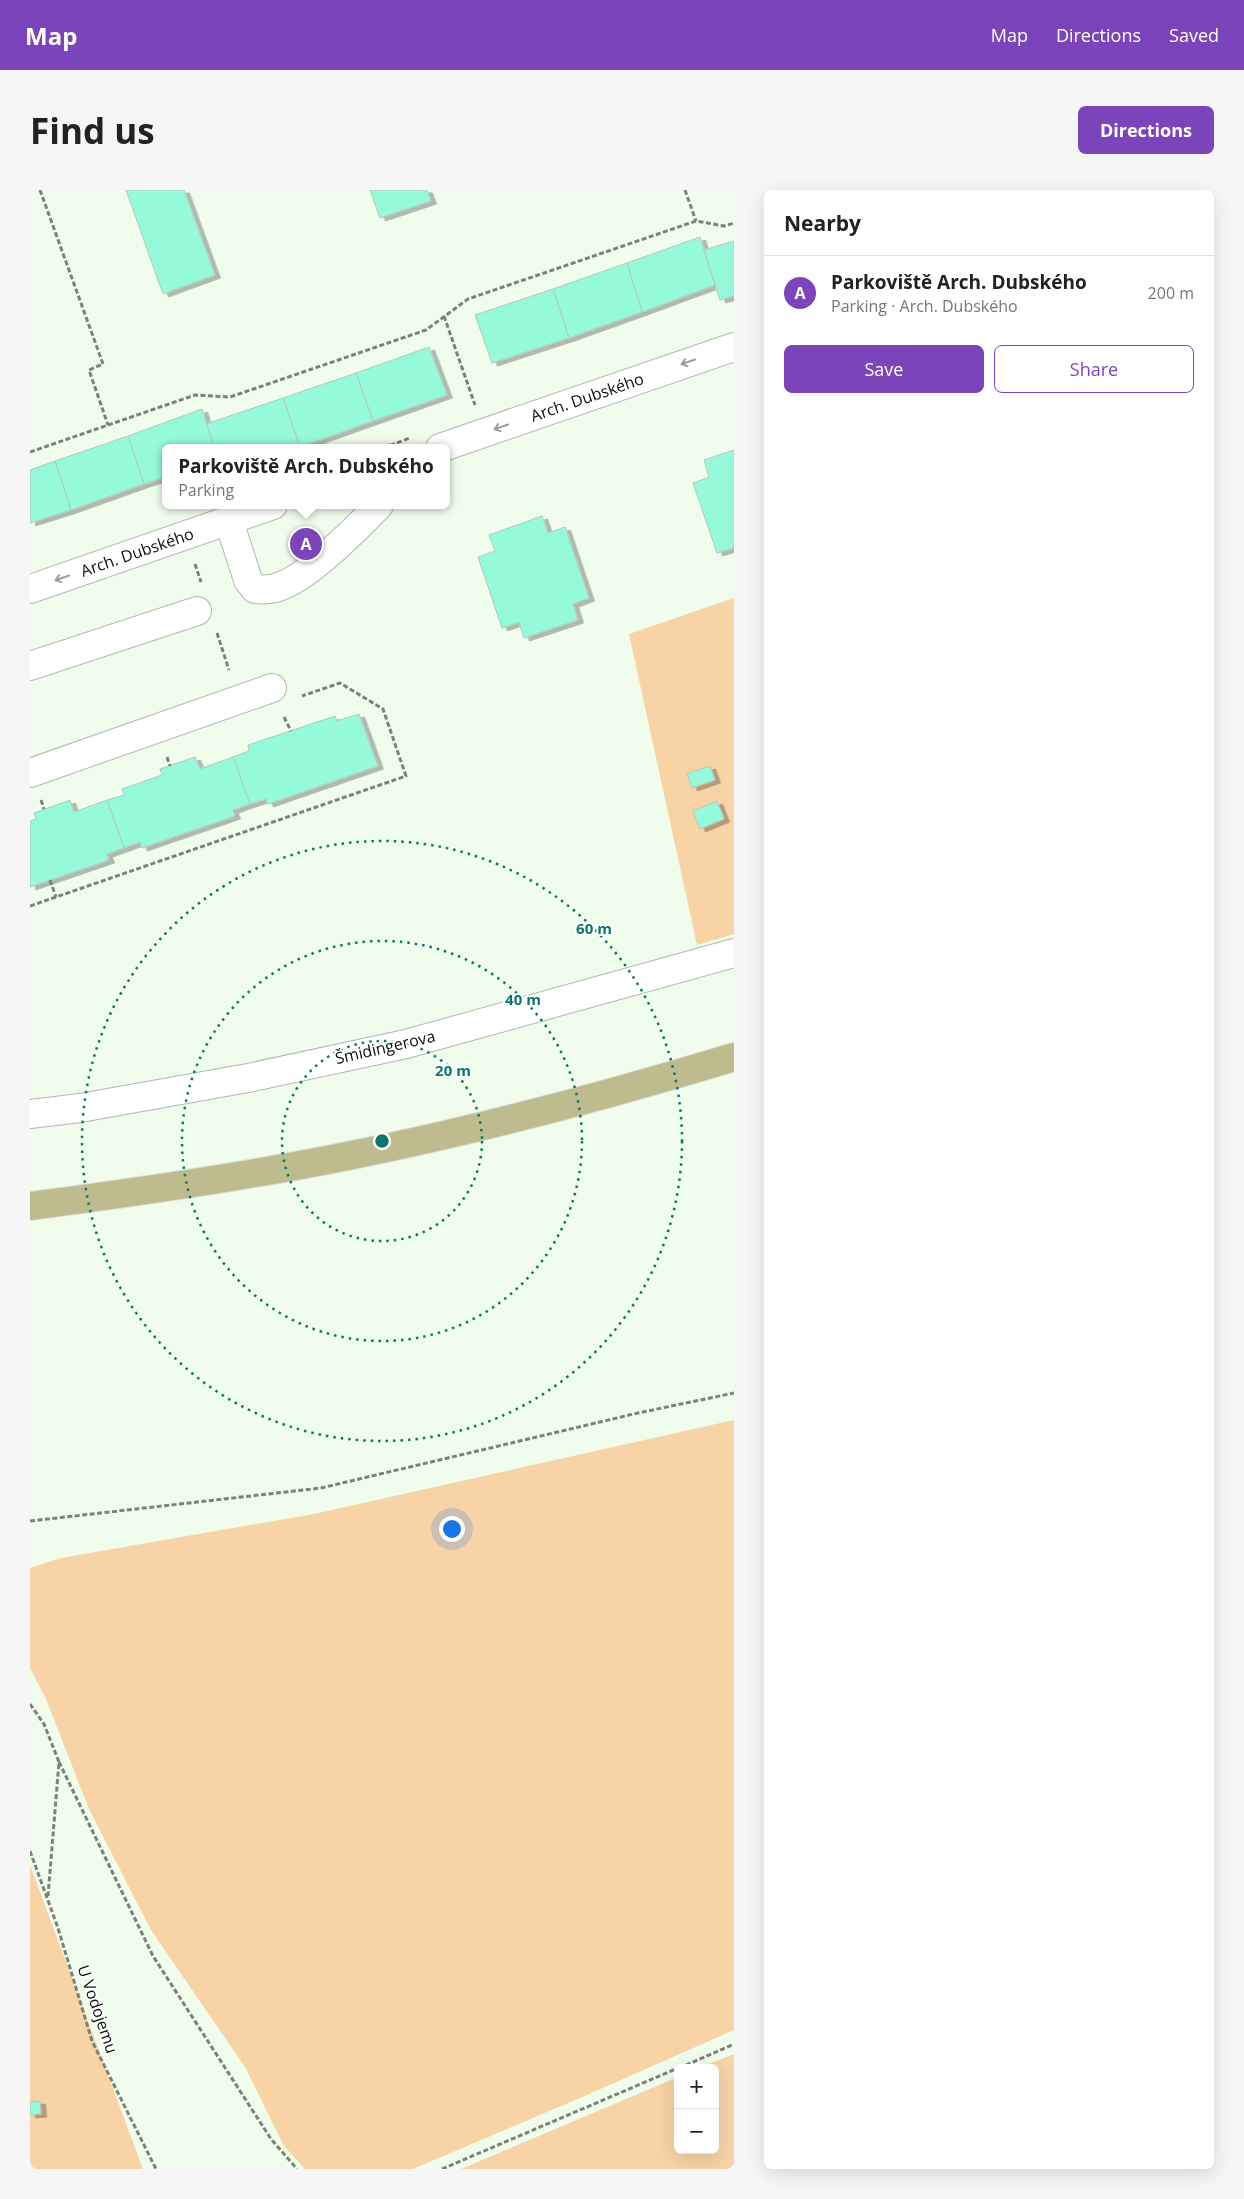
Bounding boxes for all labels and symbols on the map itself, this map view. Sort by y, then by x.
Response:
one-way arrow [680,358,696,368]
street label: Arch. Dubského [528,367,646,427]
one-way arrow [493,422,509,432]
street label: Arch. Dubského [78,522,196,582]
pin: A [290,525,322,563]
one-way arrow [54,574,70,583]
text: 60 m [576,918,612,938]
text: 40 m [505,989,541,1009]
street label: Šmidingerova [333,1025,437,1069]
text: 20 m [435,1060,471,1080]
centre of rings [373,1132,391,1150]
your location [439,1516,465,1542]
street label: U Vodojemu [73,1962,123,2056]

